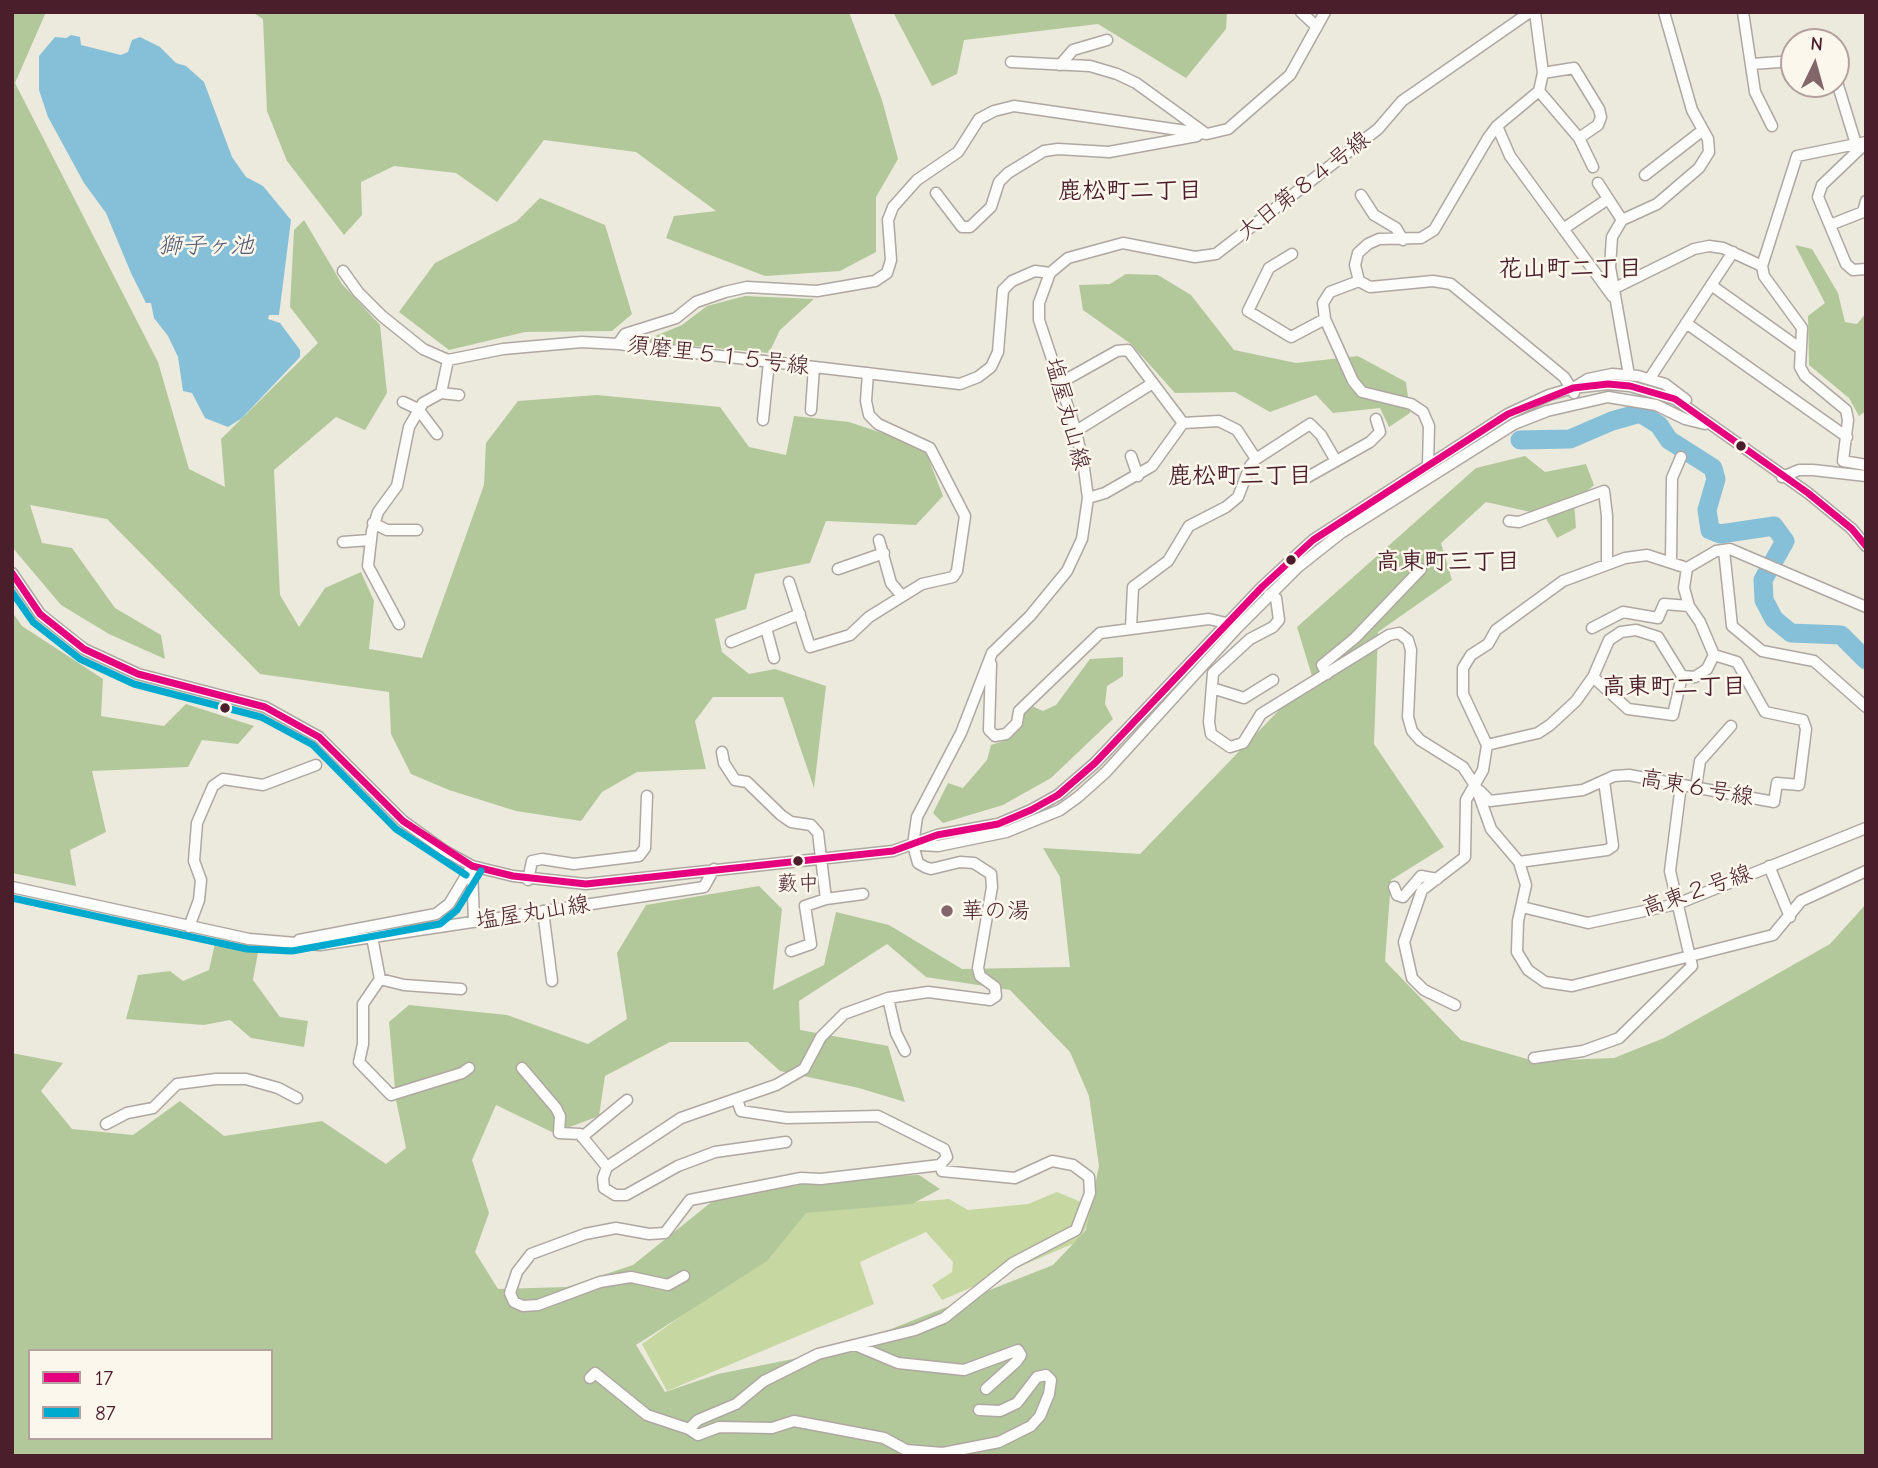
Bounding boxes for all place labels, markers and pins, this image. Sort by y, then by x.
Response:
unlabelled marker [1734,439,1748,453]
unlabelled marker [1284,553,1298,567]
unlabelled marker [218,701,232,715]
marker: 藪中 [791,854,805,868]
place label: 藪中 [777,871,819,897]
place label: 華の湯 [961,897,1030,925]
marker: 華の湯 [939,903,955,919]

